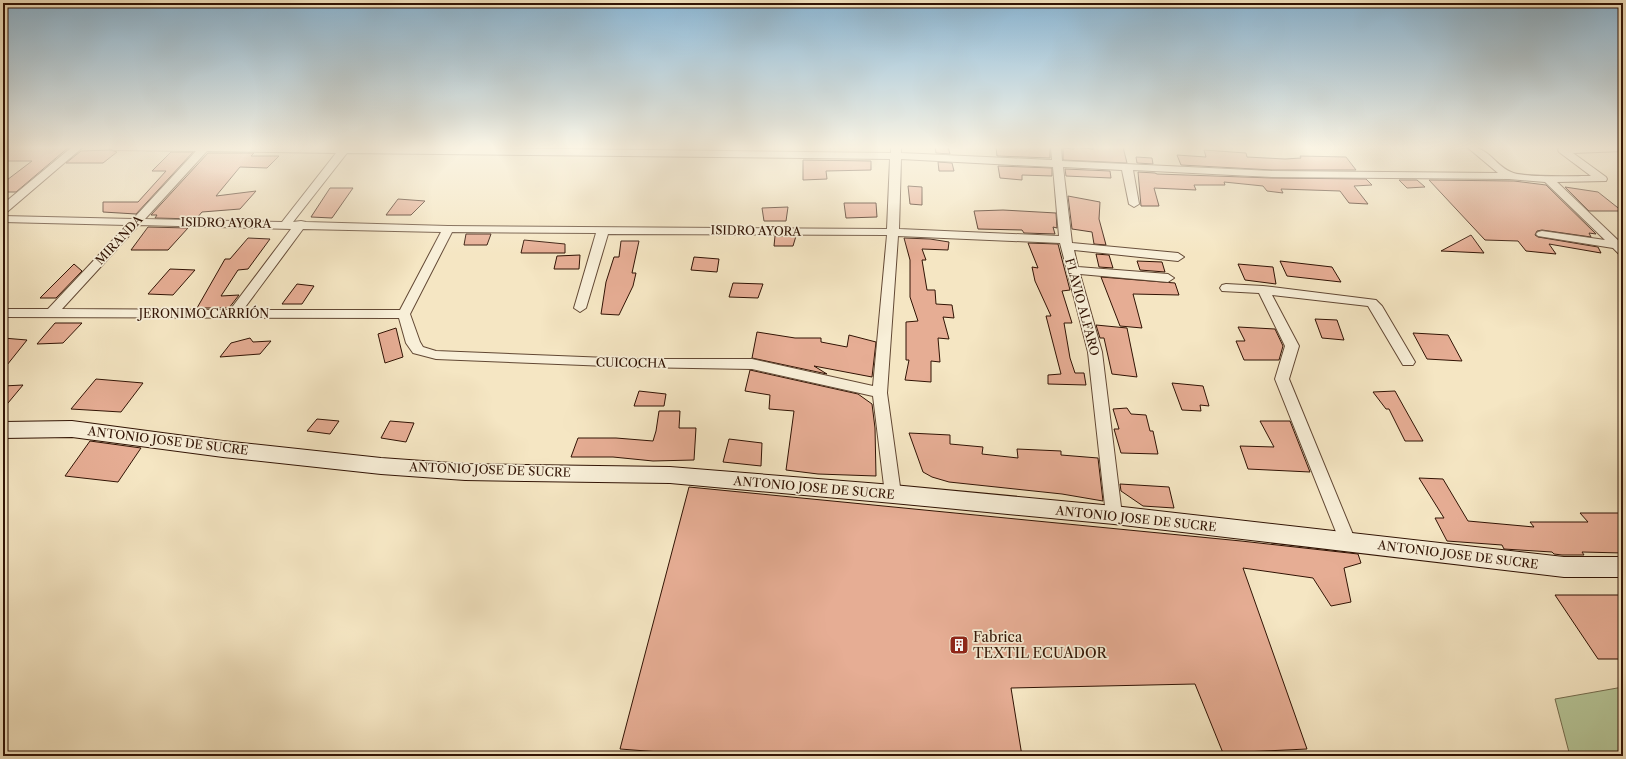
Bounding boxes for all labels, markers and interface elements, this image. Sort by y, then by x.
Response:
street label: MIRANDA [92,211,146,268]
street label: ISIDRO AYORA [181,214,273,231]
street label: ISIDRO AYORA [711,222,803,239]
street label: FLAVIO ALFARO [1062,256,1103,357]
street label: JERONIMO CARRIÓN [137,305,269,321]
street label: CUICOCHA [596,354,668,371]
street label: ANTONIO JOSE DE SUCRE [86,423,249,458]
street label: ANTONIO JOSE DE SUCRE [408,459,571,480]
street label: ANTONIO JOSE DE SUCRE [732,473,895,502]
street label: ANTONIO JOSE DE SUCRE [1054,502,1217,534]
street label: ANTONIO JOSE DE SUCRE [1376,537,1539,572]
place label: Fabrica TEXTIL ECUADOR [973,628,1107,662]
building icon: Fabrica TEXTIL ECUADOR [948,634,970,656]

